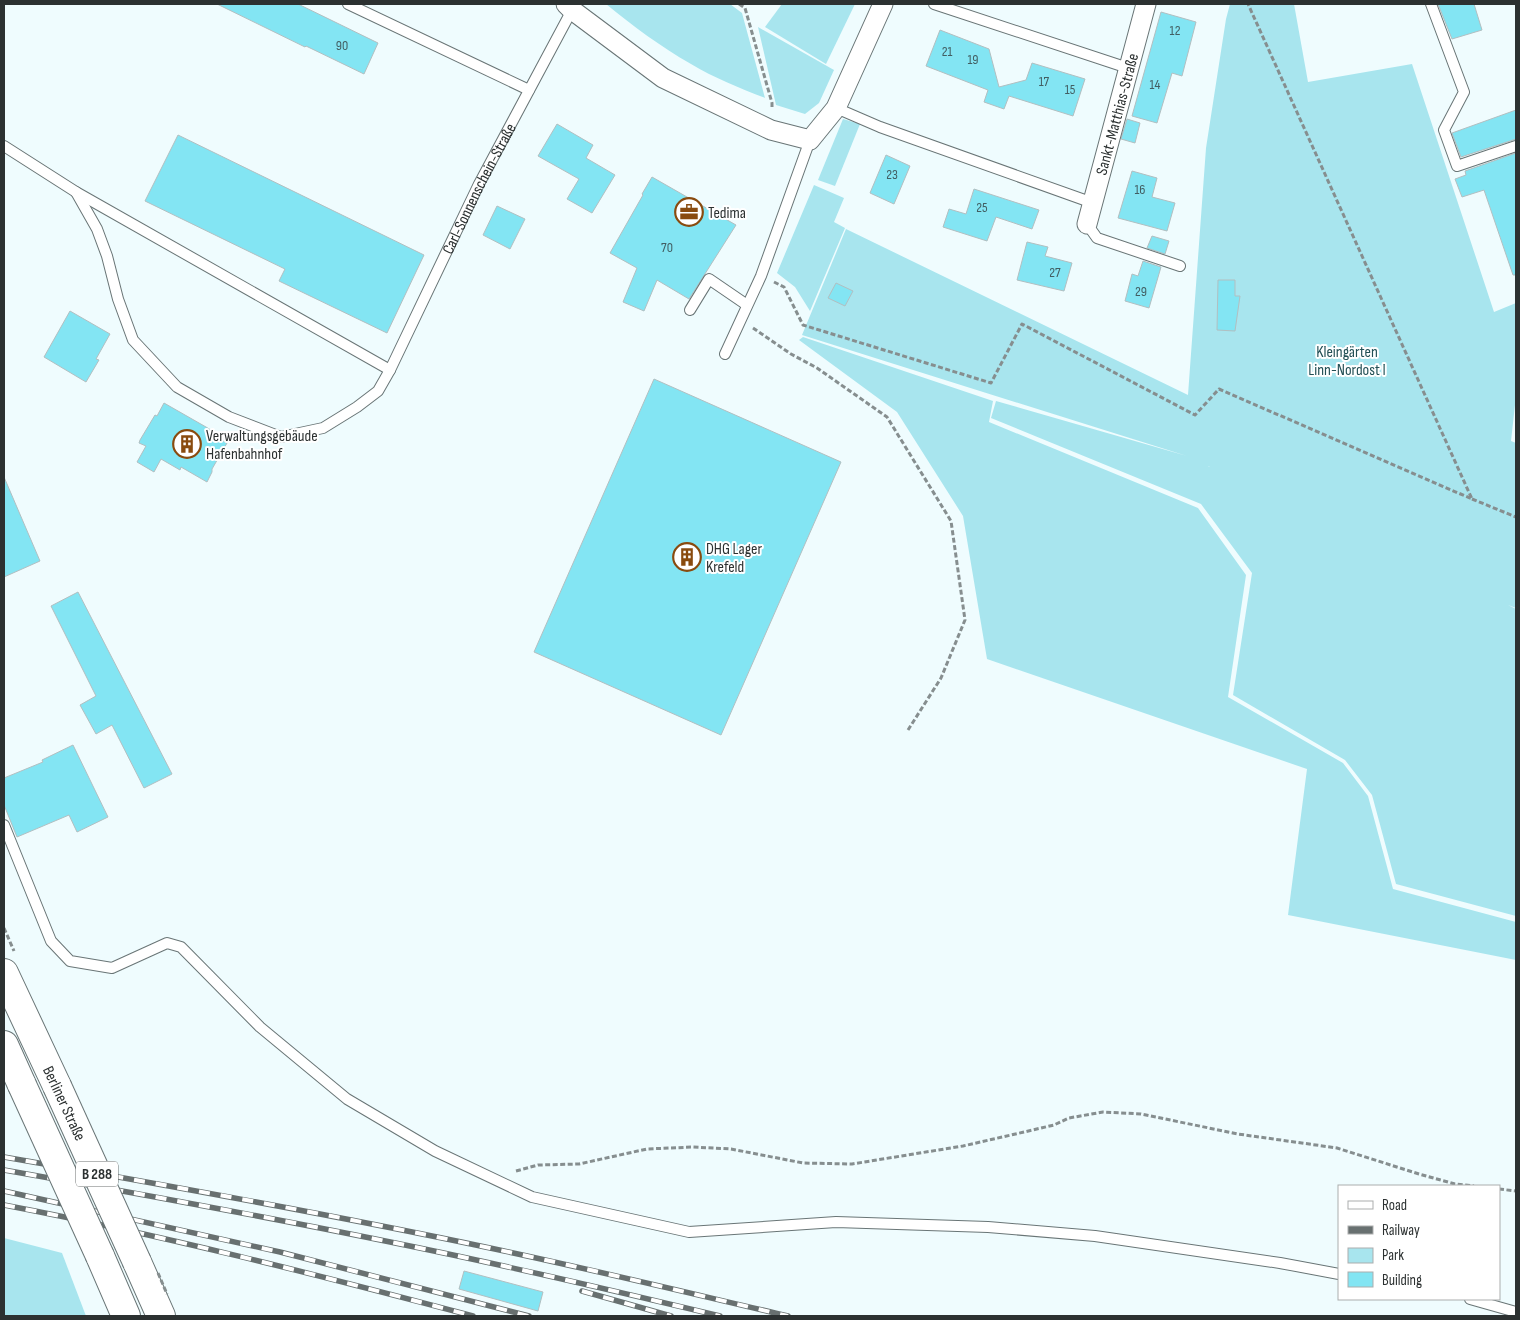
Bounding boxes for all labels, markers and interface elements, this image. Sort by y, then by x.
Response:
house number: 12 [1170,22,1181,39]
house number: 90 [336,37,348,54]
house number: 21 [942,43,952,60]
house number: 19 [967,51,979,68]
street label: Sankt-Matthias-Straße [1093,51,1143,177]
house number: 17 [1039,73,1050,90]
house number: 14 [1150,76,1161,93]
house number: 15 [1065,81,1076,98]
street label: Carl-Sonnenschein-Straße [439,120,521,258]
house number: 23 [886,166,898,183]
house number: 16 [1134,181,1146,198]
office icon: Tedima [674,197,704,227]
house number: 25 [976,199,988,216]
place label: Tedima [708,204,746,223]
house number: 70 [661,239,673,256]
house number: 27 [1049,264,1061,281]
house number: 29 [1135,283,1147,300]
park label: Kleingärten Linn-Nordost I [1308,343,1386,380]
place label: Verwaltungsgebäude Hafenbahnhof [206,427,318,464]
building icon: Verwaltungsgebäude Hafenbahnhof [172,429,202,459]
place label: DHG Lager Krefeld [706,540,762,577]
building icon: DHG Lager Krefeld [672,542,702,572]
street label: Berliner Straße [38,1063,89,1144]
road number: B 288 [76,1162,118,1186]
legend [1338,1185,1500,1300]
text: Road [1382,1196,1407,1215]
text: Railway [1382,1221,1420,1240]
text: Park [1382,1246,1404,1265]
text: Building [1382,1271,1422,1290]

